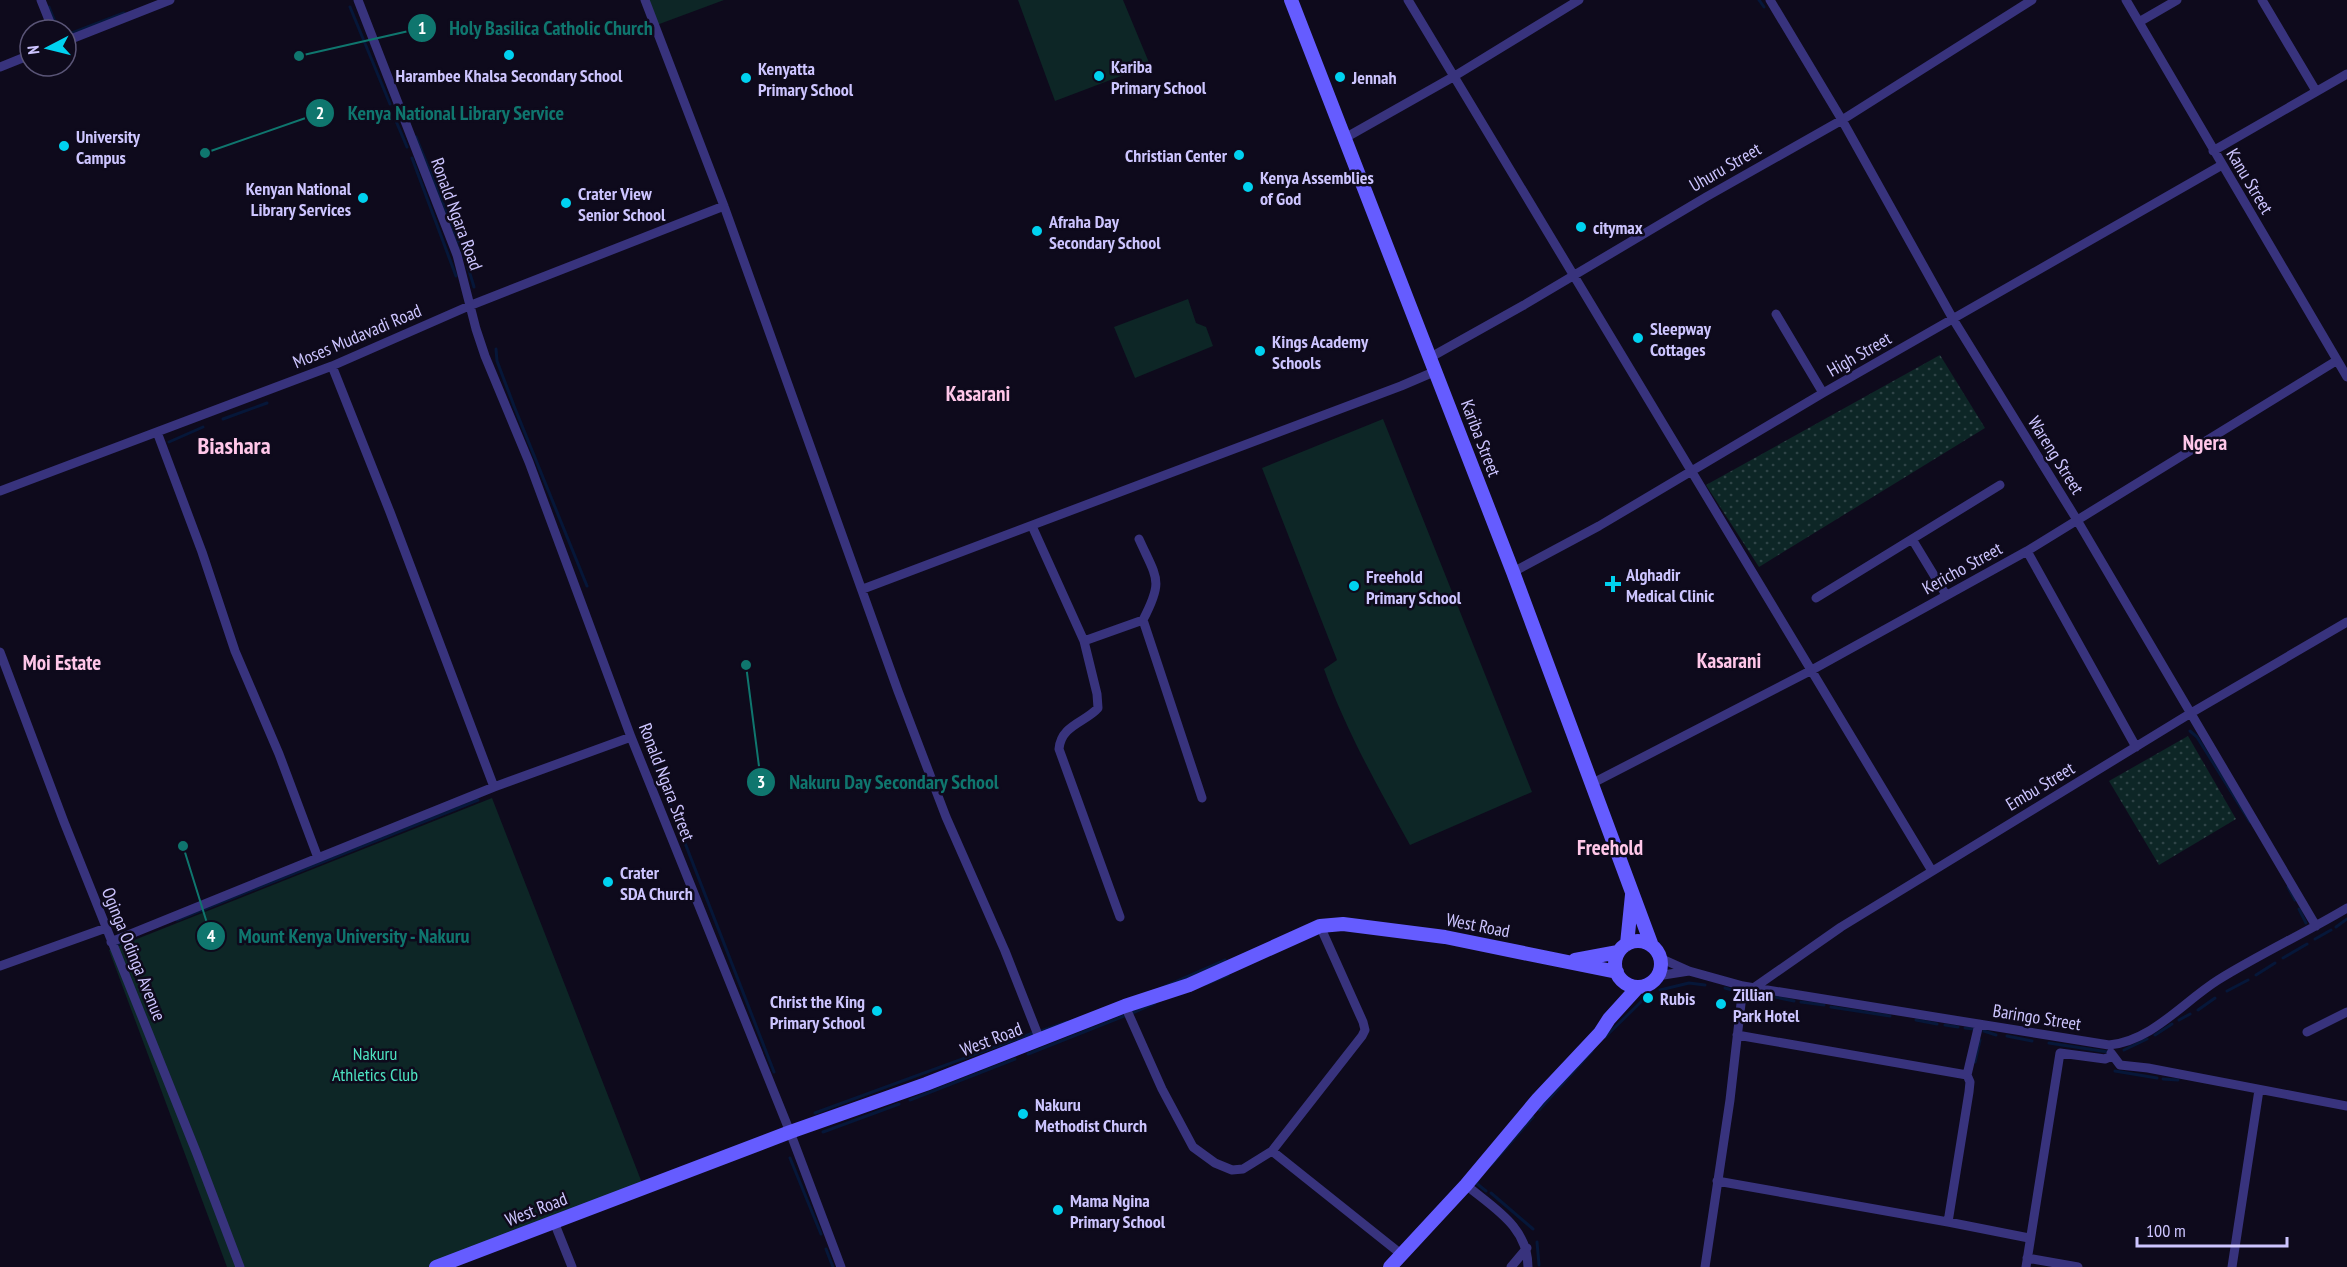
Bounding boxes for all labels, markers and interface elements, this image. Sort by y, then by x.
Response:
callout: Holy Basilica Catholic Church [407,9,666,47]
text: Holy Basilica Catholic Church [449,15,653,41]
text: 1 [418,16,426,39]
north arrow [18,18,78,78]
text: N [23,44,44,55]
marker: Harambee Khalsa Secondary School [502,48,516,62]
place label: Kariba Primary School [1111,55,1207,99]
place label: Kenyatta Primary School [758,57,854,101]
place label: Harambee Khalsa Secondary School [396,64,623,87]
place label: Jennah [1351,66,1397,89]
marker: Kariba Primary School [1092,69,1106,83]
marker: Jennah [1333,70,1347,84]
marker: Kenyatta Primary School [739,71,753,85]
callout: Kenya National Library Service [305,94,576,132]
text: Kenya National Library Service [348,100,564,126]
text: 2 [316,101,324,124]
place label: University Campus [76,125,141,169]
street label: Uhuru Street [1685,137,1765,197]
marker: University Campus [57,139,71,153]
place label: Christian Center [1125,144,1228,167]
street label: Kanu Street [2221,144,2279,218]
marker: Christian Center [1232,148,1246,162]
street label: Ronald Ngara Road [426,155,488,273]
place label: Kenya Assemblies of God [1260,166,1374,210]
place label: Kenyan National Library Services [246,177,352,221]
marker: Kenya Assemblies of God [1241,180,1255,194]
place label: Crater View Senior School [578,182,666,226]
marker: Kenyan National Library Services [356,191,370,205]
marker: Crater View Senior School [559,196,573,210]
place label: Afraha Day Secondary School [1048,210,1161,254]
place label: citymax [1593,216,1643,239]
marker: citymax [1574,220,1588,234]
marker: Afraha Day Secondary School [1030,224,1044,238]
street label: Moses Mudavadi Road [289,299,425,373]
place label: Sleepway Cottages [1650,317,1712,361]
street label: High Street [1823,326,1895,382]
place label: Kings Academy Schools [1272,330,1369,374]
marker: Sleepway Cottages [1631,331,1645,345]
marker: Kings Academy Schools [1253,344,1267,358]
district label: Kasarani [946,380,1010,407]
street label: Kariba Street [1456,396,1506,480]
street label: Wareng Street [2023,412,2089,498]
district label: Ngera [2183,429,2228,456]
district label: Biashara [197,430,271,461]
street label: Kericho Street [1918,537,2006,599]
place label: Alghadir Medical Clinic [1625,563,1715,607]
place label: Freehold Primary School [1366,565,1462,609]
marker: Alghadir Medical Clinic [1604,575,1622,593]
marker: Freehold Primary School [1347,579,1361,593]
district label: Kasarani [1697,647,1761,674]
district label: Moi Estate [23,649,101,676]
street label: Ronald Ngara Street [634,720,700,844]
street label: Embu Street [2001,757,2079,815]
callout: Nakuru Day Secondary School [746,763,1011,801]
text: Nakuru Day Secondary School [789,769,999,795]
text: 3 [757,770,765,793]
district label: Freehold [1577,834,1643,861]
place label: Crater SDA Church [620,861,693,905]
marker: Crater SDA Church [601,875,615,889]
street label: Oginga Odinga Avenue [97,884,171,1024]
street label: West Road [1444,908,1512,942]
callout: Mount Kenya University - Nakuru [196,917,483,955]
text: Mount Kenya University - Nakuru [239,923,470,949]
text: 4 [207,924,216,947]
place label: Zillian Park Hotel [1733,983,1800,1027]
place label: Rubis [1660,987,1695,1010]
place label: Christ the King Primary School [770,990,866,1034]
marker: Rubis [1641,991,1655,1005]
marker: Zillian Park Hotel [1714,997,1728,1011]
street label: Baringo Street [1991,999,2083,1035]
marker: Christ the King Primary School [870,1004,884,1018]
street label: West Road [957,1017,1025,1061]
park label: Nakuru Athletics Club [332,1042,418,1086]
place label: Nakuru Methodist Church [1035,1093,1147,1137]
marker: Nakuru Methodist Church [1016,1107,1030,1121]
street label: West Road [502,1187,570,1231]
place label: Mama Ngina Primary School [1070,1189,1166,1233]
marker: Mama Ngina Primary School [1051,1203,1065,1217]
scale bar [2137,1210,2287,1248]
text: 100 m [2146,1219,2186,1242]

